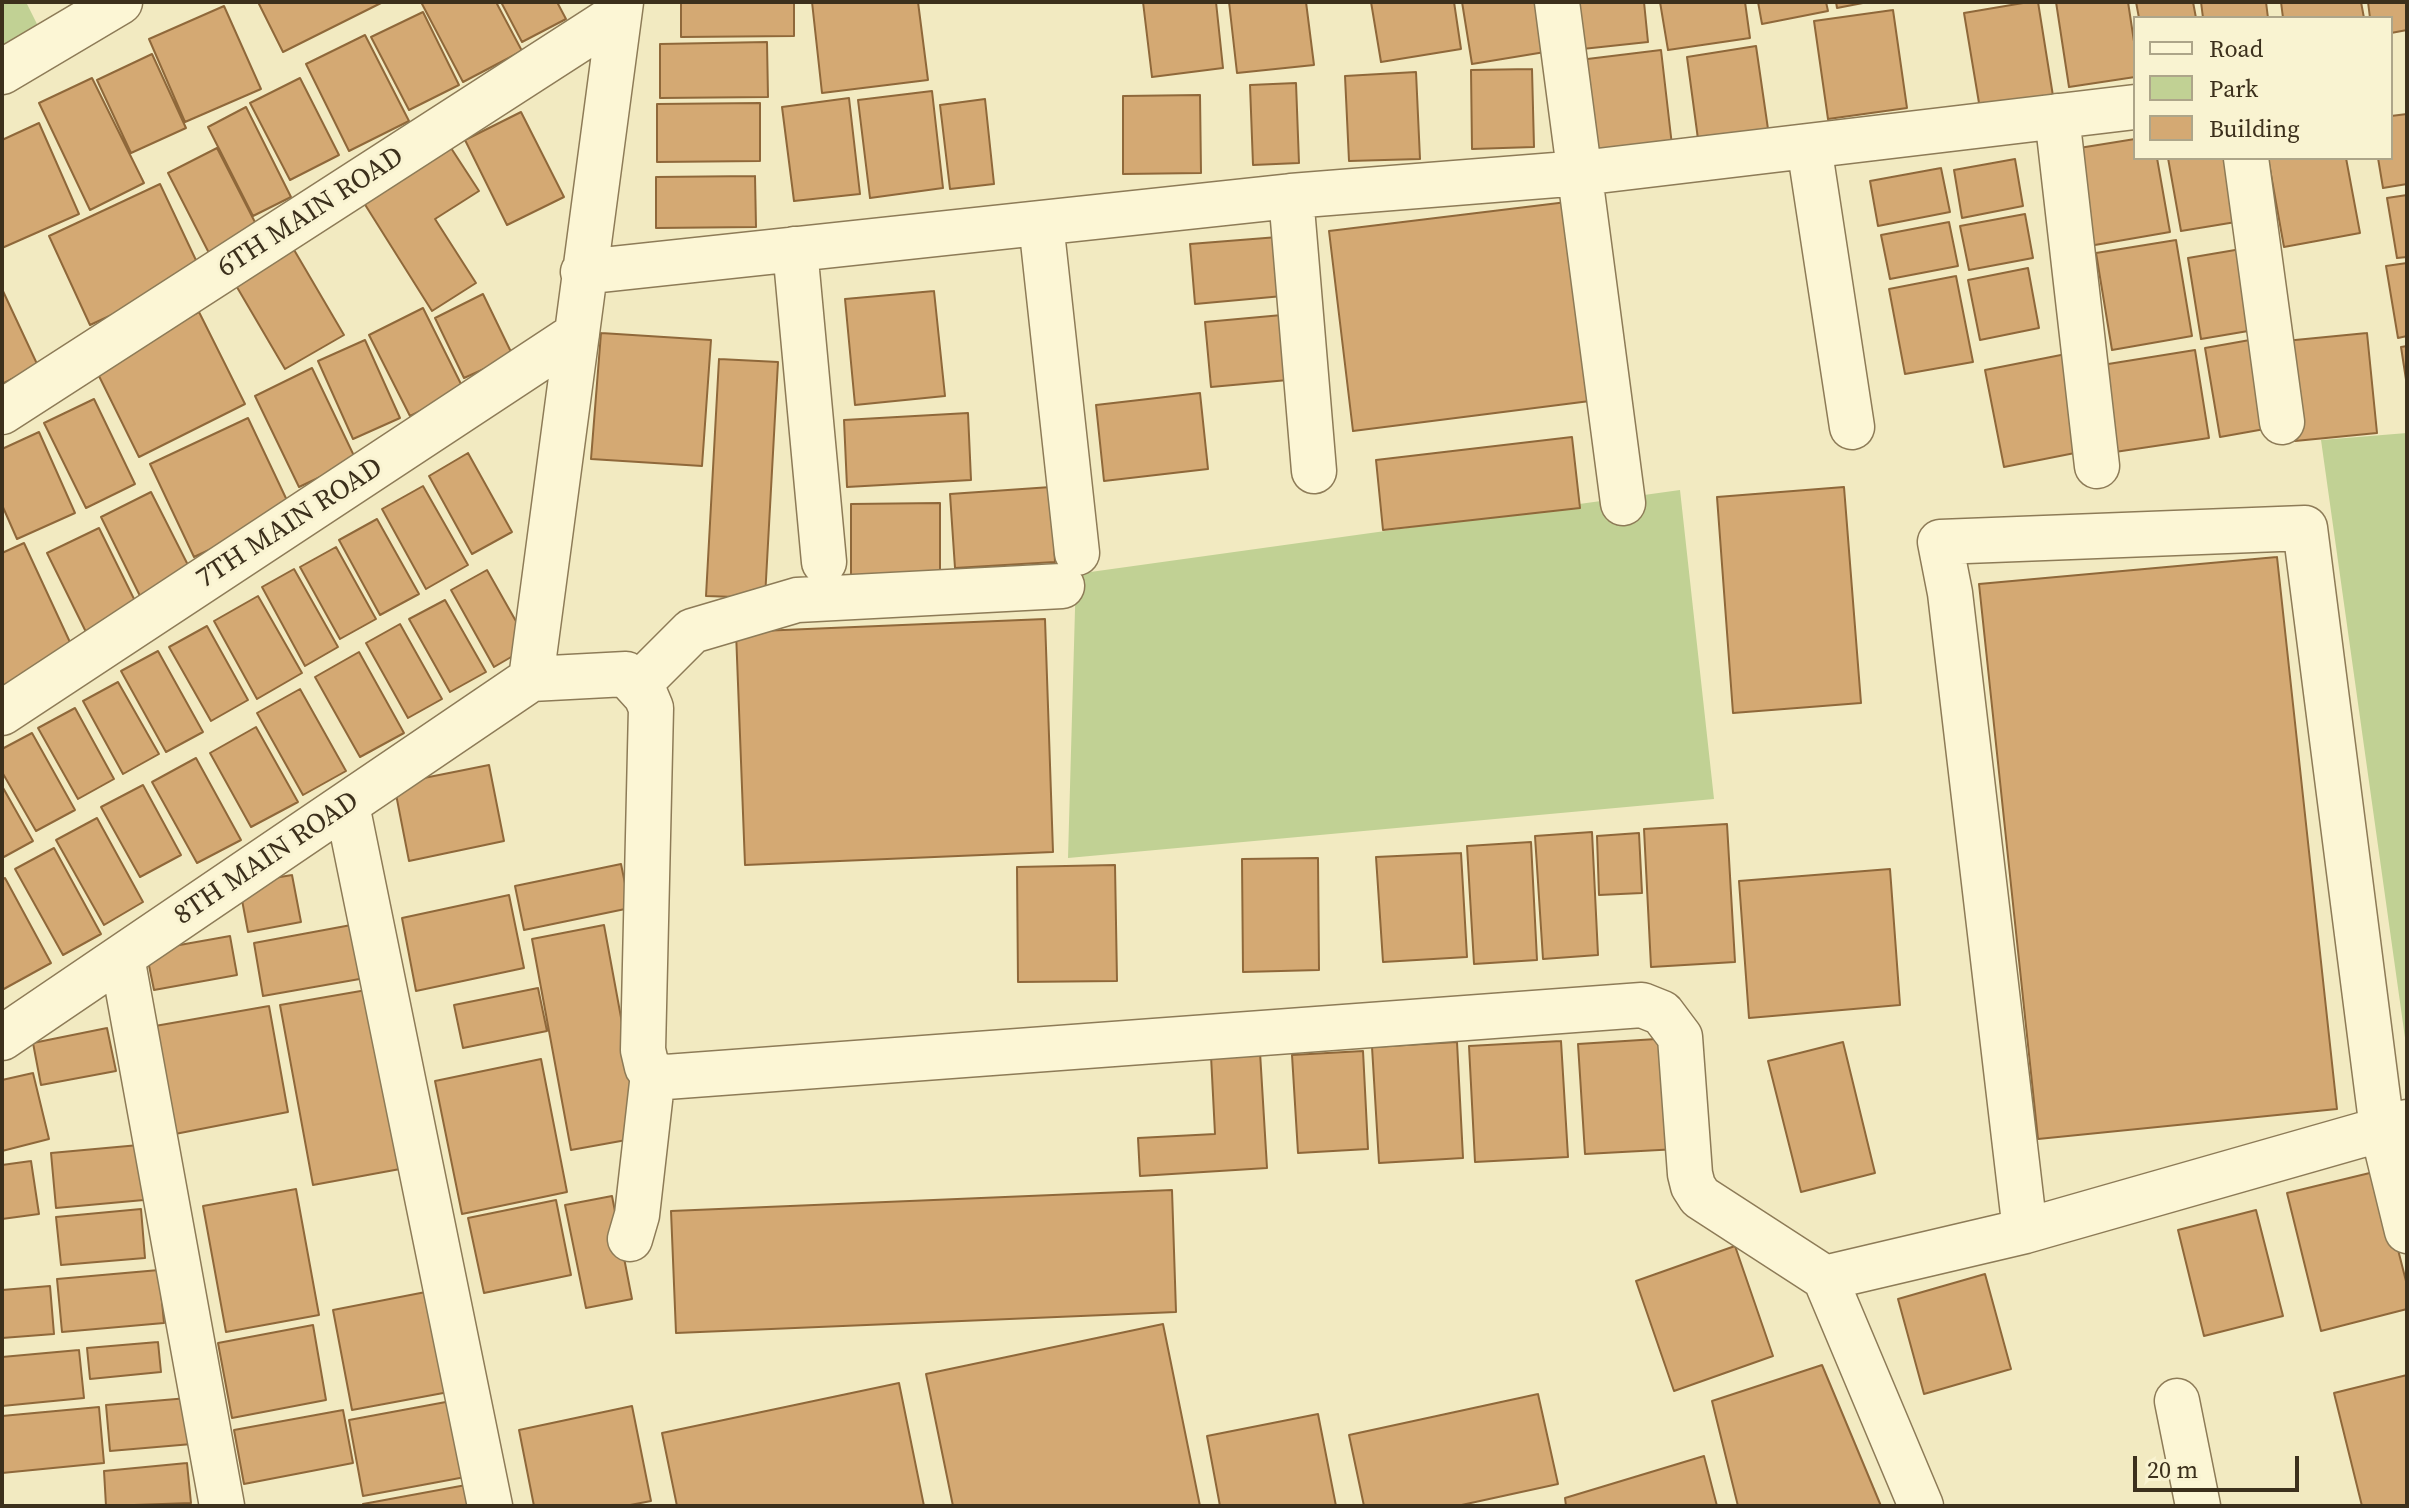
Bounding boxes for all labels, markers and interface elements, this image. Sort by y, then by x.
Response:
legend [2133,16,2393,160]
text: Road [2209,32,2263,65]
text: Park [2209,72,2258,105]
text: Building [2209,112,2300,145]
street label: 6TH MAIN ROAD [212,140,410,286]
street label: 7TH MAIN ROAD [191,451,389,597]
street label: 8TH MAIN ROAD [168,785,366,933]
scale bar [2137,1440,2303,1490]
text: 20 m [2147,1453,2198,1486]

